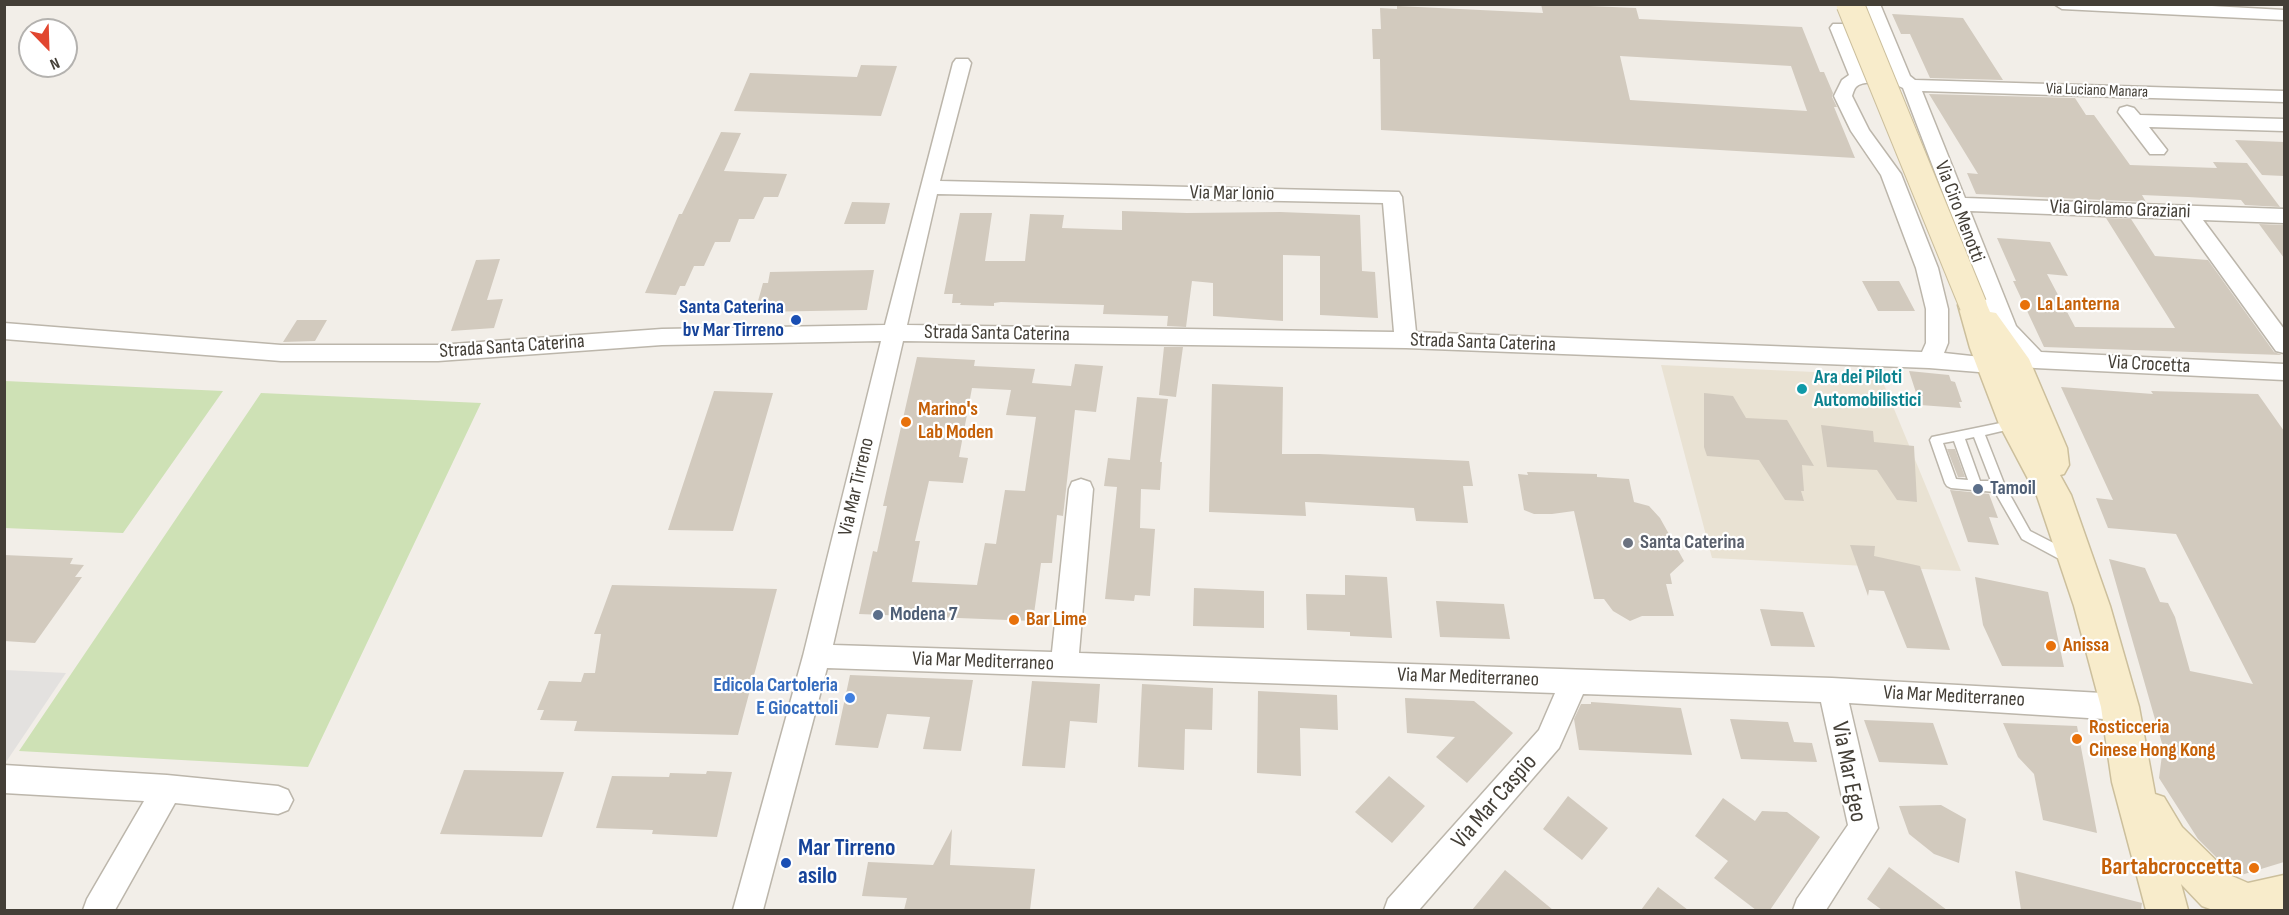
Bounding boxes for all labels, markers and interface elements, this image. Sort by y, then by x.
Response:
north arrow [18,18,78,78]
text: N [47,53,62,74]
street label: Via Luciano Manara [2046,80,2148,102]
street label: Via Ciro Menotti [1929,158,1989,266]
street label: Via Mar Ionio [1189,181,1275,207]
street label: Via Girolamo Graziani [2049,196,2191,224]
place label: La Lanterna [2037,293,2120,317]
place label: Santa Caterina bv Mar Tirreno [679,296,784,343]
marker: La Lanterna [2018,298,2032,312]
marker: Santa Caterina bv Mar Tirreno [789,313,803,327]
street label: Strada Santa Caterina [924,321,1070,347]
street label: Strada Santa Caterina [1410,328,1556,358]
street label: Strada Santa Caterina [439,330,585,364]
street label: Via Crocetta [2107,351,2191,379]
place label: Ara dei Piloti Automobilistici [1814,366,1921,413]
marker: Ara dei Piloti Automobilistici [1795,382,1809,396]
place label: Marino's Lab Moden [918,398,993,445]
marker: Marino's Lab Moden [899,415,913,429]
street label: Via Mar Tirreno [834,436,880,538]
place label: Tamoil [1990,477,2036,501]
marker: Tamoil [1971,482,1985,496]
place label: Santa Caterina [1640,531,1745,555]
marker: Santa Caterina [1621,536,1635,550]
place label: Modena 7 [890,603,958,627]
marker: Modena 7 [871,608,885,622]
place label: Bar Lime [1026,608,1087,632]
marker: Bar Lime [1007,613,1021,627]
place label: Anissa [2063,634,2109,658]
marker: Anissa [2044,639,2058,653]
street label: Via Mar Mediterraneo [912,648,1054,676]
street label: Via Mar Mediterraneo [1397,664,1539,692]
place label: Edicola Cartoleria E Giocattoli [713,674,838,721]
street label: Via Mar Mediterraneo [1883,681,2025,713]
marker: Edicola Cartoleria E Giocattoli [843,691,857,705]
place label: Rosticceria Cinese Hong Kong [2089,716,2215,763]
street label: Via Mar Egeo [1824,719,1872,825]
marker: Rosticceria Cinese Hong Kong [2070,732,2084,746]
street label: Via Mar Caspio [1446,749,1544,855]
place label: Mar Tirreno asilo [798,835,895,891]
place label: Bartabcroccetta [2101,854,2242,882]
marker: Mar Tirreno asilo [779,856,793,870]
marker: Bartabcroccetta [2247,861,2261,875]

